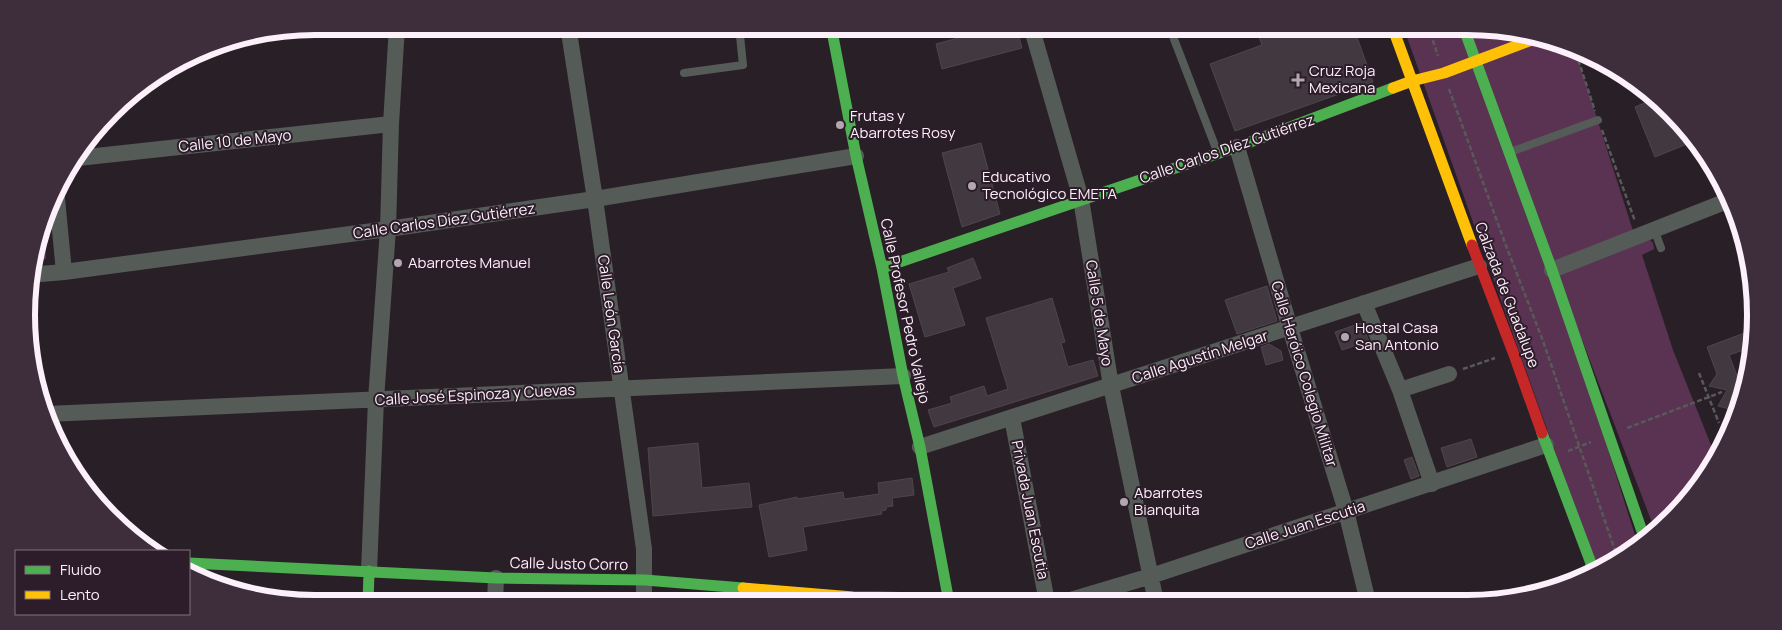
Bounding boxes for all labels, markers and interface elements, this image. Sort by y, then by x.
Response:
place label: Cruz Roja Mexicana [1309,60,1375,98]
marker: Cruz Roja Mexicana [1291,73,1305,87]
place label: Frutas y Abarrotes Rosy [850,105,955,143]
street label: Calle Carlos Díez Gutiérrez [1136,109,1317,188]
marker: Frutas y Abarrotes Rosy [834,119,846,131]
street label: Calle 10 de Mayo [177,124,293,157]
place label: Educativo Tecnológico EMETA [982,166,1118,204]
marker: Educativo Tecnológico EMETA [966,180,978,192]
street label: Calle Carlos Díez Gutiérrez [351,197,537,244]
street label: Calle Profesor Pedro Vallejo [876,216,935,406]
street label: Calzada de Guadalupe [1470,219,1545,371]
place label: Abarrotes Manuel [408,252,531,273]
street label: Calle León García [593,253,630,374]
marker: Abarrotes Manuel [392,257,404,269]
street label: Calle 5 de Mayo [1081,258,1118,368]
street label: Calle Heróico Colegio Militar [1266,278,1343,470]
place label: Hostal Casa San Antonio [1355,317,1439,355]
street label: Calle Agustín Melgar [1129,324,1271,388]
marker: Hostal Casa San Antonio [1339,331,1351,343]
street label: Calle José Espinoza y Cuevas [374,379,576,410]
street label: Privada Juan Escutia [1007,439,1054,581]
place label: Abarrotes Bianquita [1134,482,1203,520]
street label: Calle Juan Escutia [1242,495,1368,554]
marker: Abarrotes Bianquita [1118,496,1130,508]
legend [15,550,190,615]
street label: Calle Justo Corro [510,552,628,575]
text: Fluido [60,559,101,580]
text: Lento [60,584,100,605]

